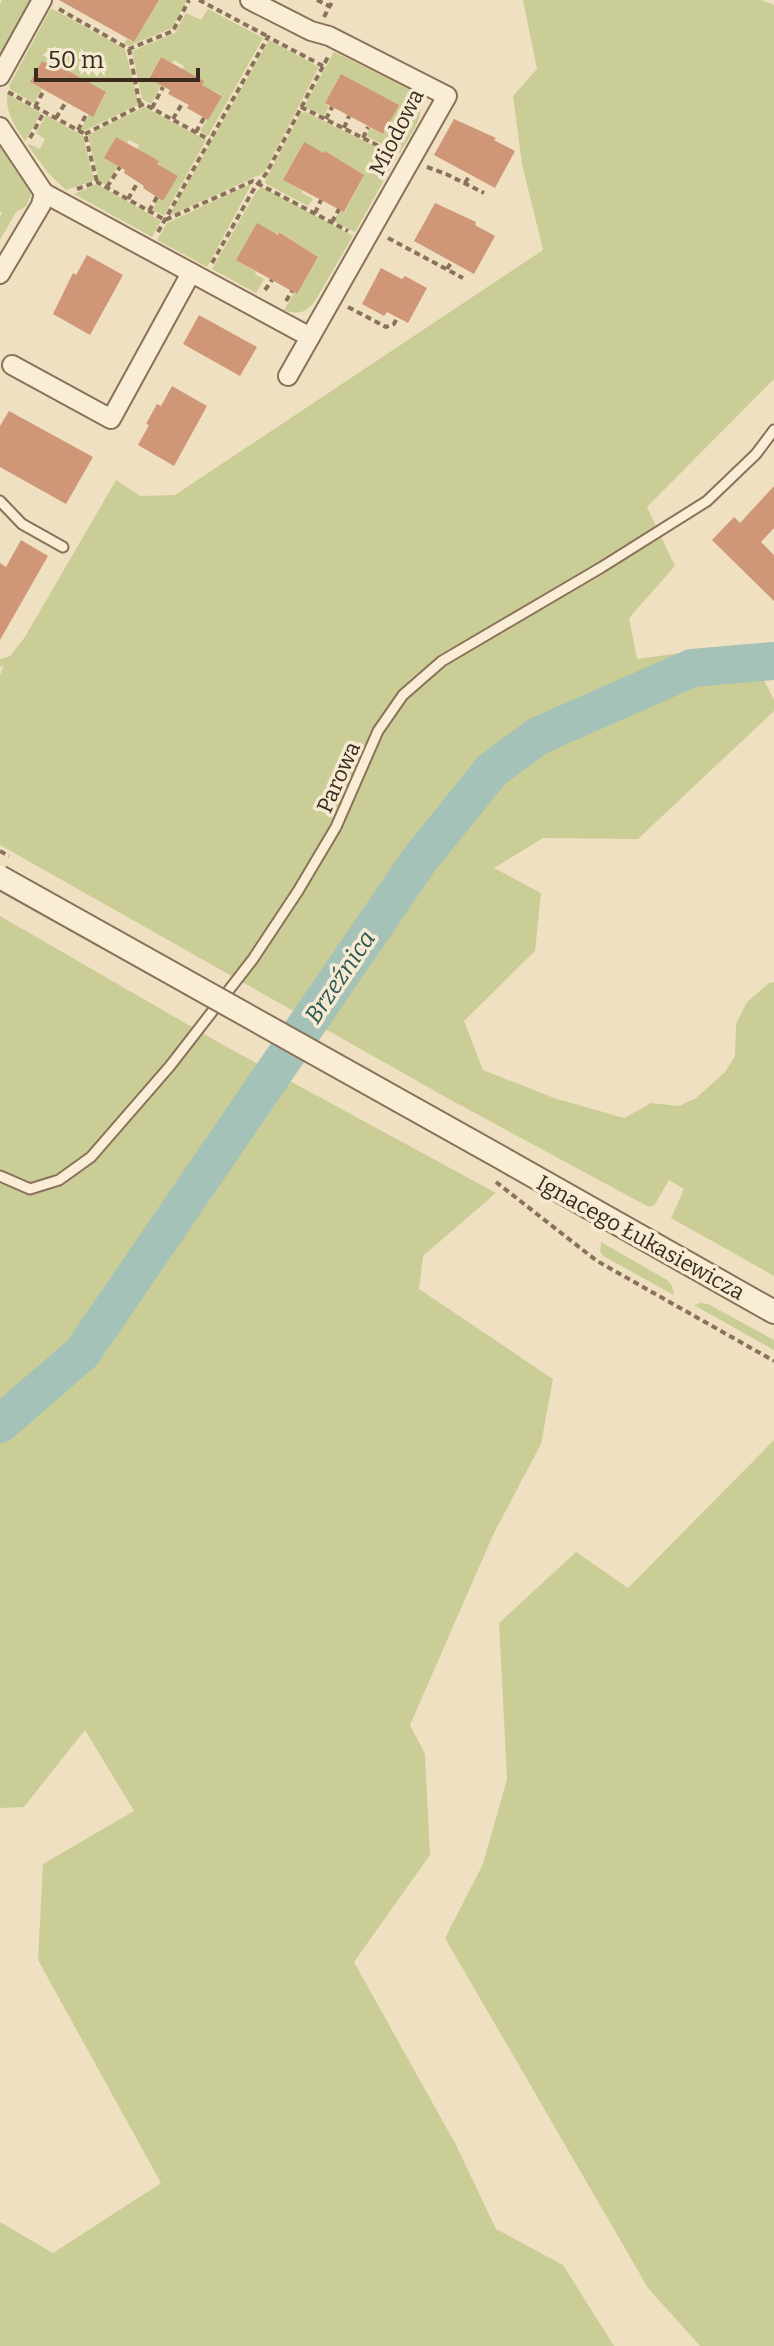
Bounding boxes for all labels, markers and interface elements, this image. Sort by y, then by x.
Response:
scale bar [36,32,198,82]
text: 50 m [48,46,104,74]
street label: Miodowa [363,85,430,180]
street label: Parowa [311,737,366,817]
water label: Brzeźnica [299,925,381,1029]
street label: Ignacego Łukasiewicza [532,1169,749,1306]

